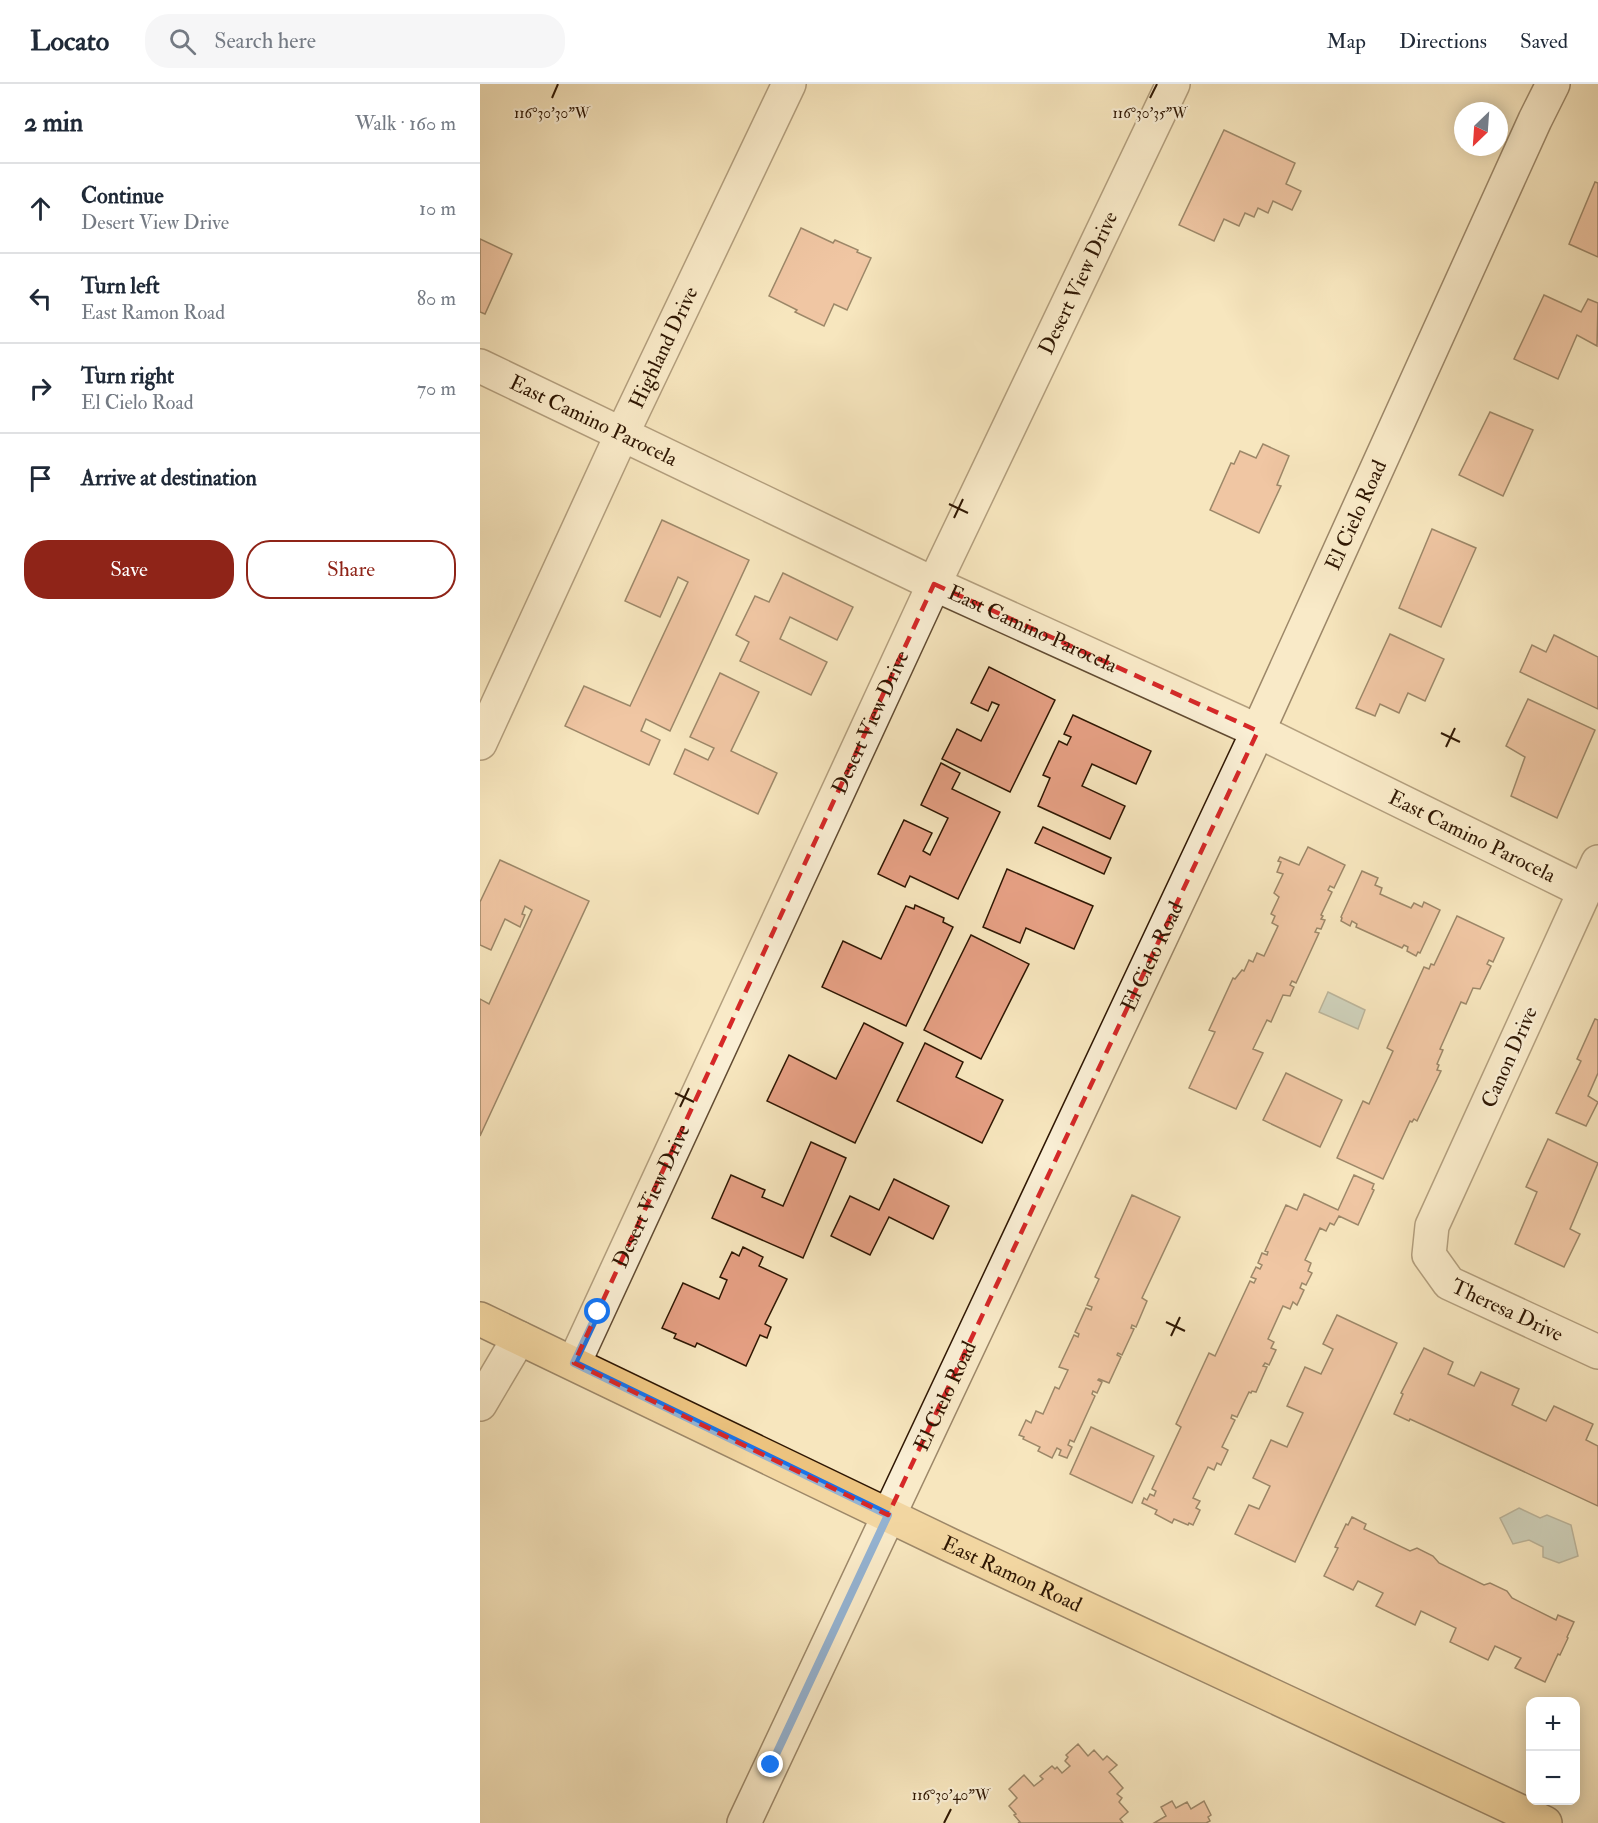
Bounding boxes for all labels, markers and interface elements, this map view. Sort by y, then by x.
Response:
search box [145,14,565,68]
text: Locato [30,24,109,59]
icon: search [166,25,199,58]
text: Search here [214,27,316,55]
text: Map [1326,28,1366,55]
text: Directions [1399,28,1487,55]
text: Saved [1520,28,1568,55]
north arrow [1454,102,1508,156]
text: 116°30'30"W [514,104,591,123]
text: 116°30'35"W [1113,104,1188,123]
text: 2 min [24,107,83,139]
text: Walk · 160 m [355,111,456,136]
text: Continue [81,182,164,210]
icon: ahead [24,192,57,225]
text: 10 m [419,196,456,221]
street label: Desert View Drive [1033,207,1124,359]
text: Desert View Drive [81,210,229,235]
text: Turn left [81,272,160,300]
icon: left [24,282,57,315]
street label: Highland Drive [623,282,704,413]
text: 80 m [417,286,456,311]
text: East Ramon Road [81,300,225,325]
text: Turn right [81,362,174,390]
street label: East Camino Parocela [505,369,682,473]
icon: right [24,372,57,405]
text: 70 m [417,376,456,401]
text: El Cielo Road [81,390,194,415]
street label: El Cielo Road [1320,455,1393,575]
icon: arrive [24,462,57,495]
text: Arrive at destination [81,464,257,492]
button: Save [24,540,234,599]
button: Share [246,540,456,599]
street label: East Camino Parocela [944,579,1122,679]
street label: Desert View Drive [826,646,916,799]
street label: East Camino Parocela [1384,784,1560,889]
street label: El Cielo Road [1115,897,1190,1016]
street label: Canon Drive [1475,1002,1544,1112]
street label: Desert View Drive [607,1120,697,1272]
street label: Theresa Drive [1447,1273,1568,1348]
route start [584,1298,610,1324]
street label: El Cielo Road [908,1336,983,1455]
street label: East Ramon Road [938,1530,1087,1619]
map controls [1526,1697,1580,1805]
button: + [1526,1697,1580,1751]
route end [757,1751,783,1777]
button: − [1526,1751,1580,1805]
text: 116°30'40"W [912,1786,991,1805]

